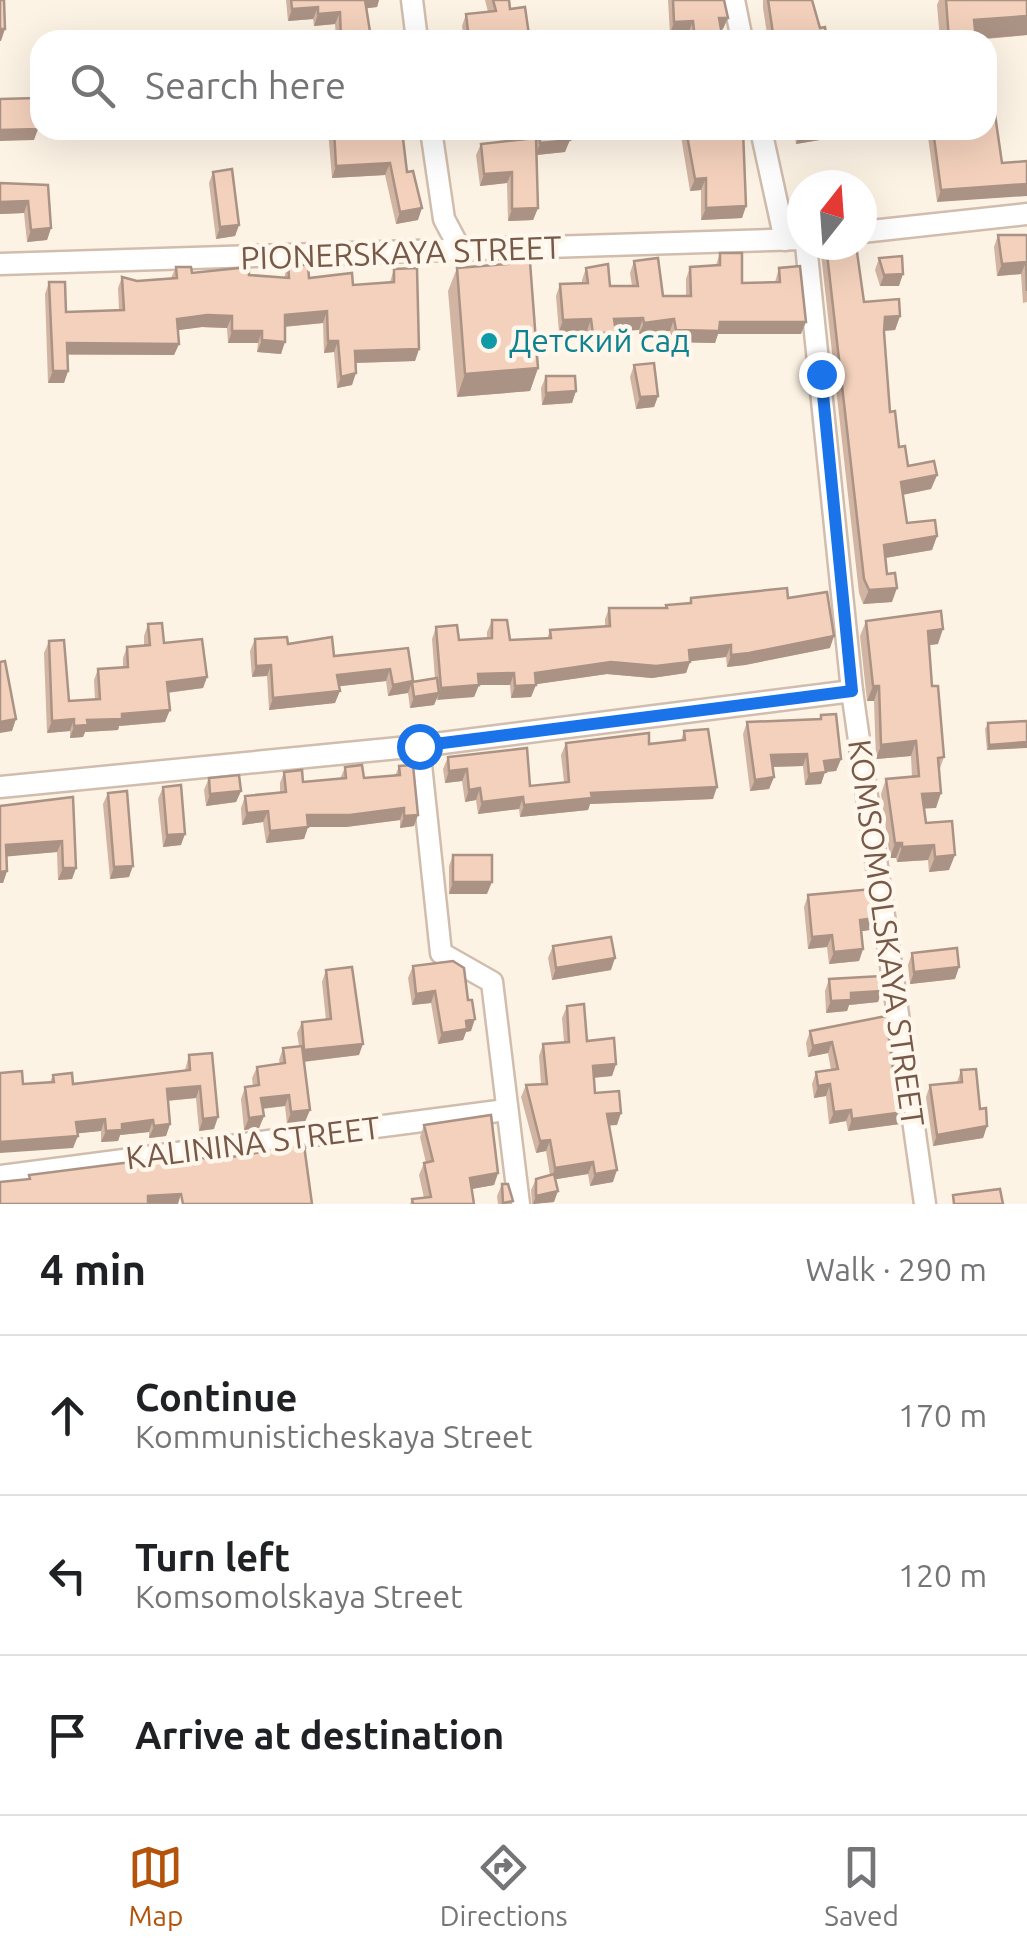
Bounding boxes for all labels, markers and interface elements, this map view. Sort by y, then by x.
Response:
search box [30,30,997,140]
icon: search [65,58,120,113]
text: Search here [145,64,346,106]
north arrow [787,170,877,260]
street label: PIONERSKAYA STREET [240,228,562,276]
place label: Детский сад [509,322,690,358]
marker: Детский сад [478,330,500,352]
route end [799,352,845,398]
route start [397,724,443,770]
street label: KOMSOMOLSKAYA STREET [842,737,932,1129]
street label: KALININA STREET [124,1109,382,1175]
text: 4 min [40,1246,146,1293]
text: Walk · 290 m [805,1251,987,1287]
text: Continue [135,1376,297,1418]
icon: ahead [40,1388,95,1443]
text: 170 m [898,1397,987,1433]
text: Kommunisticheskaya Street [135,1418,532,1454]
text: Turn left [135,1536,290,1578]
icon: left [40,1548,95,1603]
text: 120 m [898,1557,987,1593]
text: Komsomolskaya Street [135,1578,463,1614]
icon: arrive [40,1708,95,1763]
text: Arrive at destination [135,1714,504,1756]
tab: Map [128,1840,183,1931]
tab: Directions [440,1840,568,1931]
tab: Saved [824,1840,899,1931]

